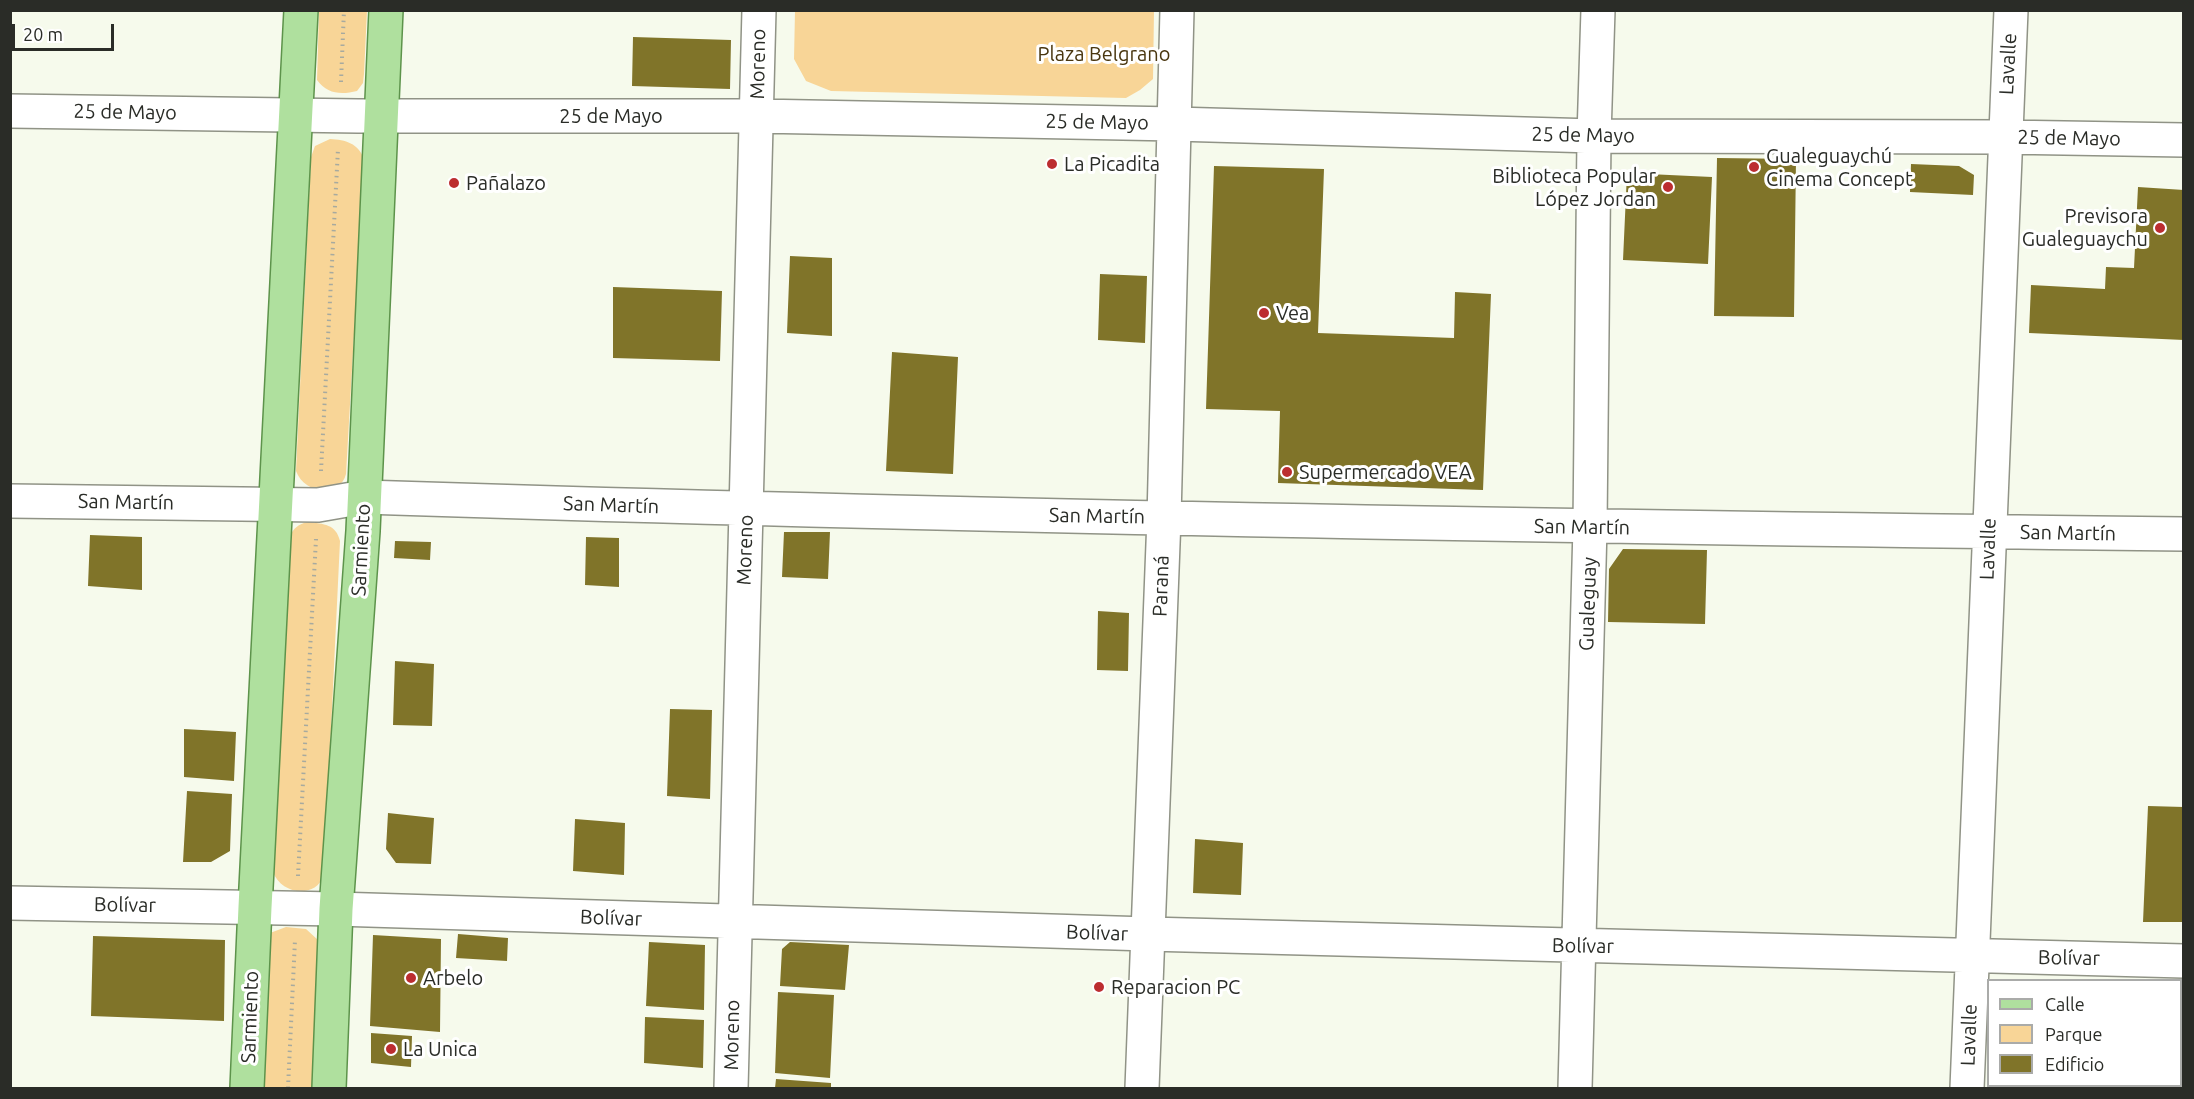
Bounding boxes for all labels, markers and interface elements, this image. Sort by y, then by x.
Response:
scale bar [15,12,117,50]
text: 20 m [23,24,63,44]
street label: Moreno [745,28,771,100]
street label: Lavalle [1994,32,2022,96]
park label: Plaza Belgrano [1038,42,1170,66]
street label: 25 de Mayo [73,99,177,125]
street label: 25 de Mayo [559,104,663,128]
street label: 25 de Mayo [1045,109,1149,135]
street label: 25 de Mayo [1531,122,1635,148]
street label: 25 de Mayo [2017,125,2121,151]
place label: Gualeguaychú Cinema Concept [1766,144,1913,191]
place label: La Picadita [1064,152,1160,176]
marker: La Picadita [1045,157,1059,171]
marker: Gualeguaychú Cinema Concept [1747,160,1761,174]
place label: Biblioteca Popular López Jordan [1492,164,1656,211]
place label: Pañalazo [466,171,546,195]
marker: Pañalazo [447,176,461,190]
marker: Biblioteca Popular López Jordan [1661,180,1675,194]
place label: Previsora Gualeguaychu [2022,204,2148,251]
marker: Previsora Gualeguaychu [2153,221,2167,235]
place label: Vea [1276,301,1309,325]
marker: Vea [1257,306,1271,320]
place label: Supermercado VEA [1299,460,1472,484]
marker: Supermercado VEA [1280,465,1294,479]
street label: San Martín [78,489,174,515]
street label: San Martín [563,491,659,519]
street label: Sarmiento [347,503,375,597]
street label: San Martín [1049,503,1145,529]
street label: Moreno [732,514,758,586]
street label: San Martín [1534,514,1630,540]
street label: Lavalle [1975,518,2001,580]
street label: San Martín [2020,520,2116,546]
street label: Paraná [1148,555,1174,617]
street label: Gualeguay [1574,557,1602,651]
street label: Bolívar [94,892,156,918]
street label: Bolívar [580,905,642,931]
street label: Bolívar [1066,920,1128,946]
street label: Bolívar [1552,933,1614,959]
street label: Bolívar [2038,945,2100,971]
place label: Arbelo [423,966,483,990]
street label: Sarmiento [236,970,264,1064]
marker: Arbelo [404,971,418,985]
place label: Reparacion PC [1111,975,1240,999]
legend [1987,979,2182,1087]
marker: Reparacion PC [1092,980,1106,994]
text: Calle [2045,994,2085,1014]
street label: Moreno [719,999,745,1071]
street label: Lavalle [1956,1004,1982,1066]
text: Parque [2045,1024,2102,1044]
place label: La Unica [403,1037,478,1061]
marker: La Unica [384,1042,398,1056]
text: Edificio [2045,1054,2104,1074]

